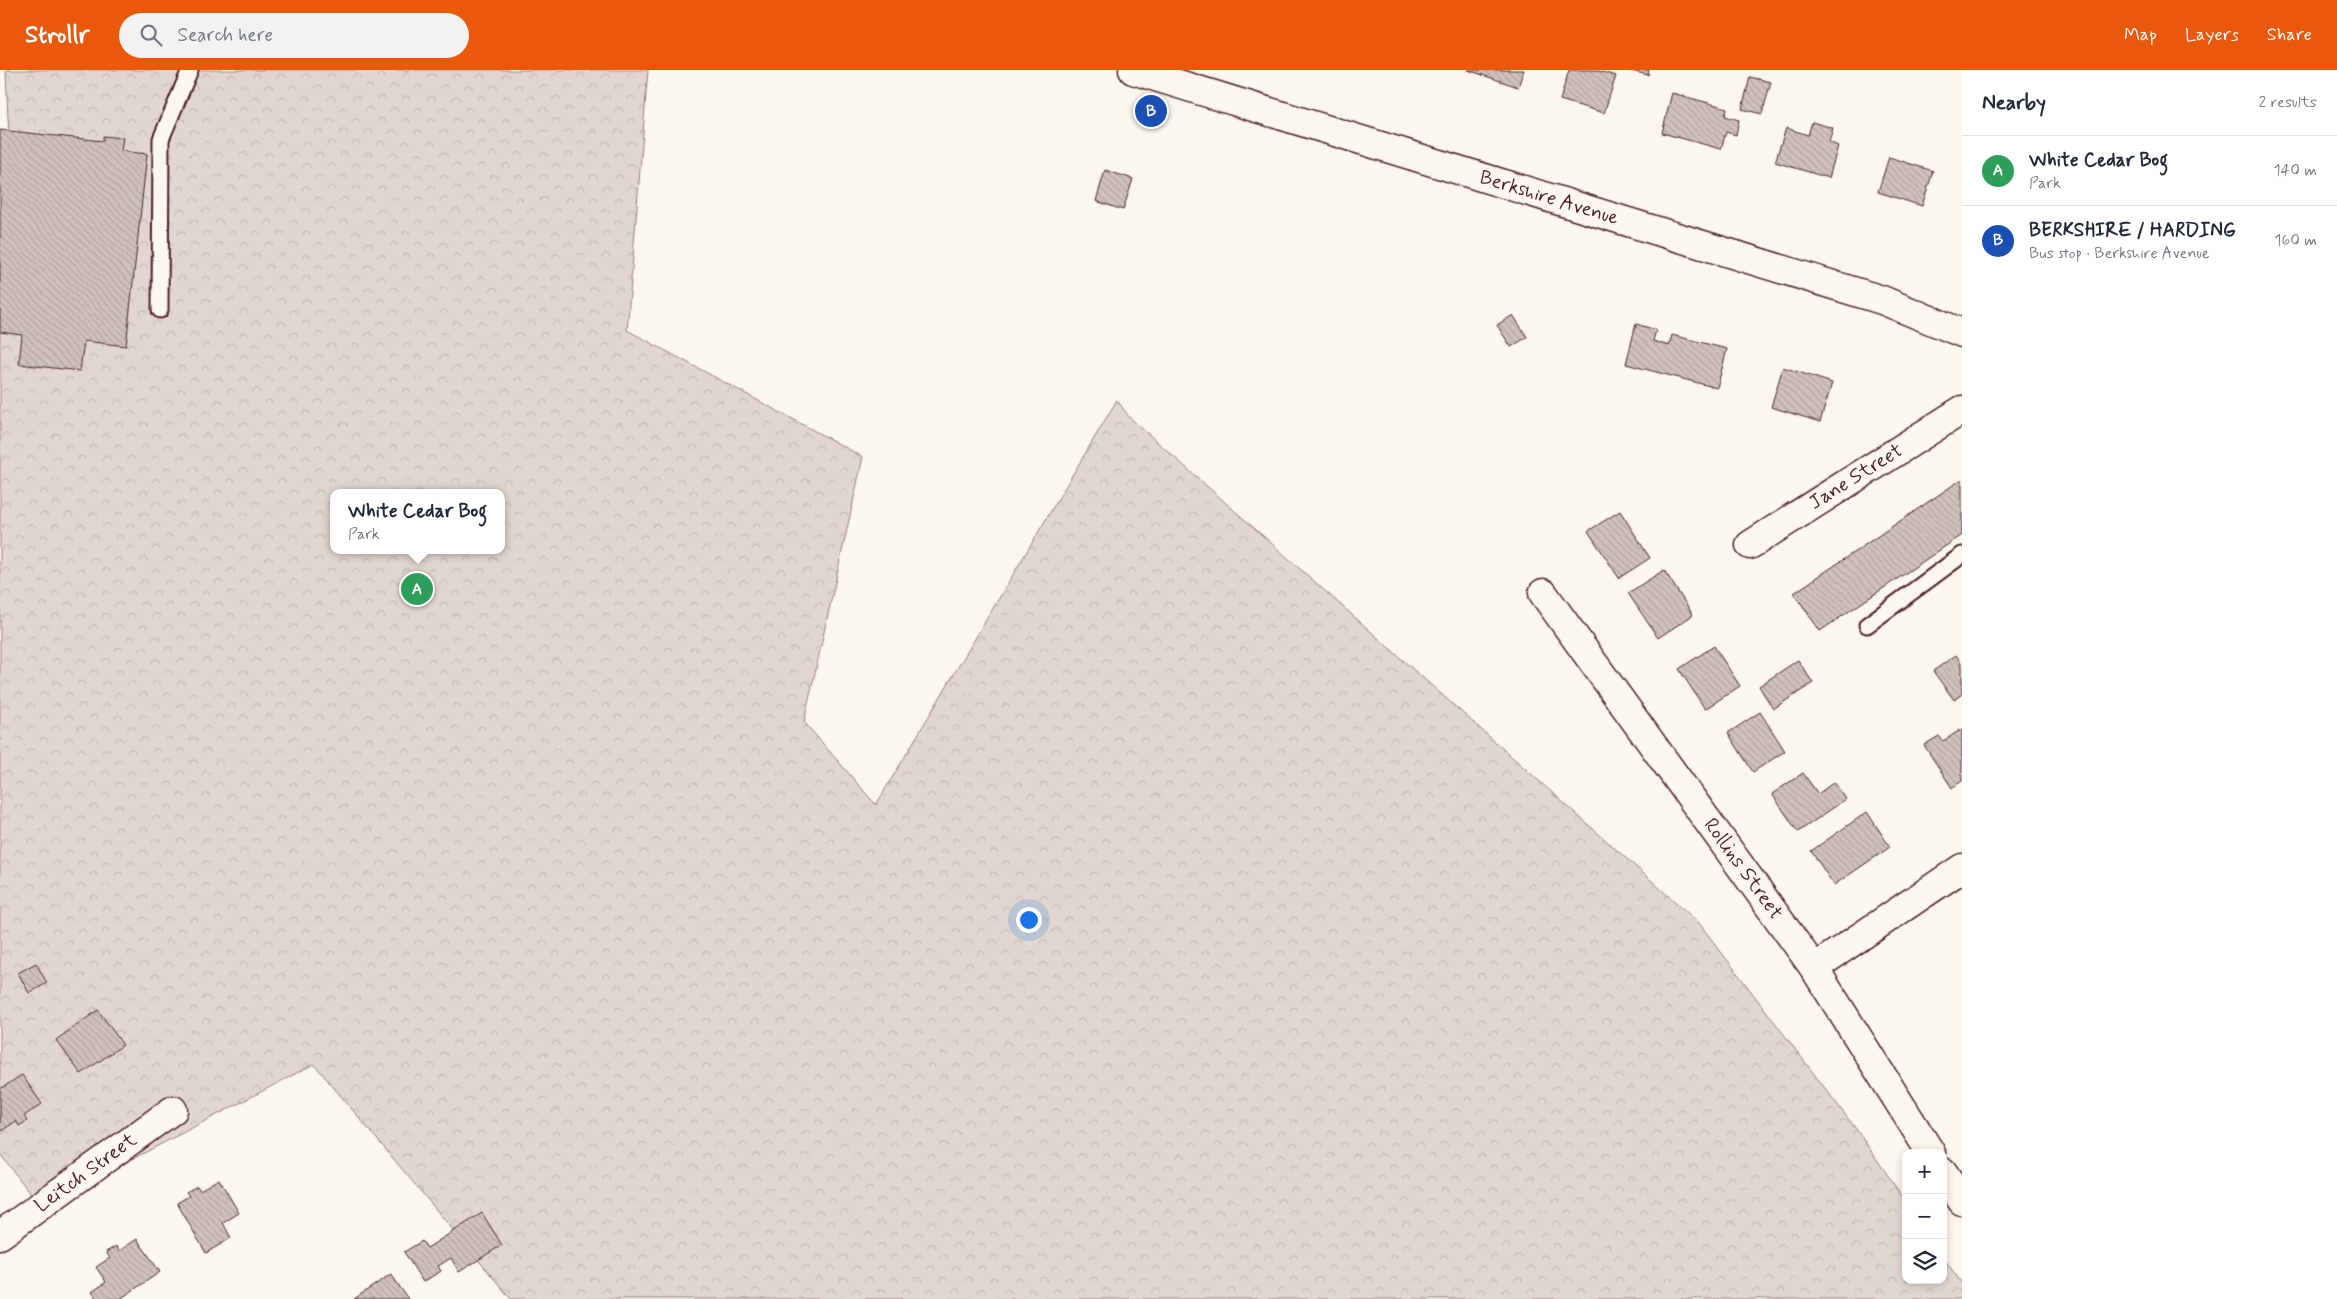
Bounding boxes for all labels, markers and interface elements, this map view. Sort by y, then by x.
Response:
search box [119,13,469,58]
text: Strollr [25,20,89,51]
icon: search [137,21,165,49]
text: Search here [177,23,273,48]
text: Map [2124,23,2157,47]
text: Layers [2185,23,2239,47]
text: Share [2267,23,2312,47]
text: Nearby [1982,89,2046,117]
pin: B [1135,92,1167,130]
text: 2 results [2259,92,2317,113]
text: White Cedar Bog [2029,148,2168,173]
text: A [1993,160,2003,181]
text: 140 m [2273,160,2317,181]
street label: Berkshire Avenue [1476,164,1622,232]
text: Park [2029,173,2061,194]
text: BERKSHIRE / HARDING [2029,218,2236,243]
text: B [1993,230,2003,251]
text: 160 m [2274,230,2317,251]
text: Bus stop · Berkshire Avenue [2029,243,2210,264]
street label: Jane Street [1804,437,1908,517]
popup [330,489,505,554]
text: White Cedar Bog [348,499,487,524]
text: Park [348,524,380,545]
pin: A [401,570,433,608]
street label: Rollins Street [1697,813,1789,925]
your location [1016,907,1042,933]
street label: Leitch Street [29,1127,143,1219]
map controls [1902,1149,1947,1284]
button: + [1902,1149,1947,1194]
button: − [1902,1194,1947,1239]
button: layers [1902,1239,1947,1284]

